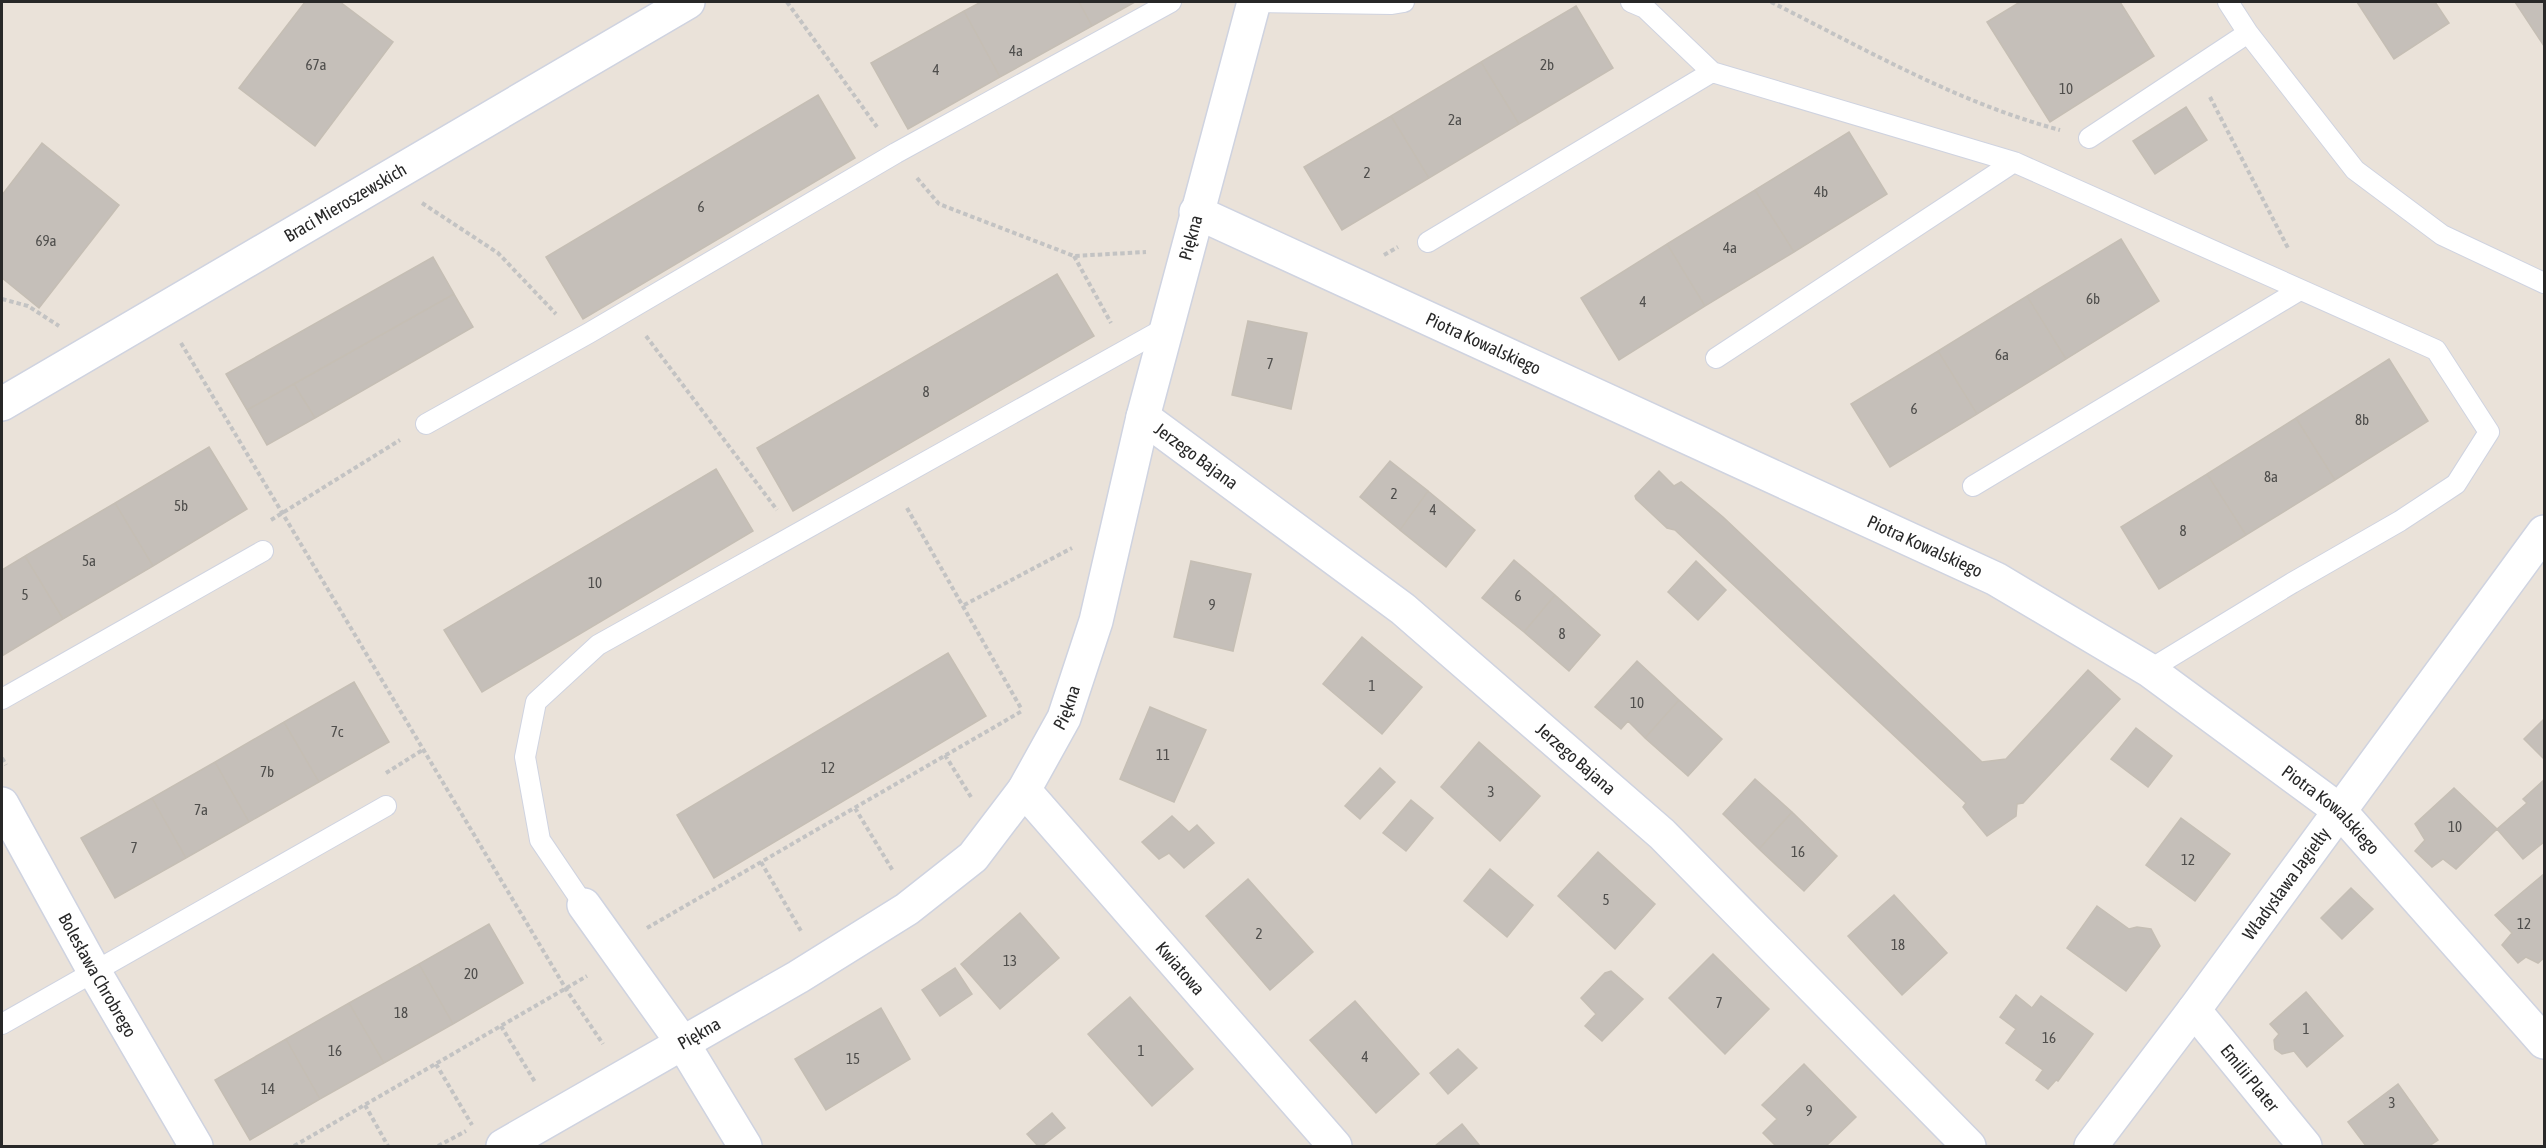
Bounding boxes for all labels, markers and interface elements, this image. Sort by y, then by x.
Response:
house number: 4a [1009,42,1023,59]
house number: 67a [305,56,327,73]
house number: 2b [1540,56,1554,73]
house number: 4 [932,61,940,78]
house number: 10 [2059,80,2073,97]
house number: 2a [1448,111,1462,128]
street label: Braci Mieroszewskich [280,158,410,246]
house number: 2 [1363,164,1371,181]
house number: 4b [1814,183,1828,200]
house number: 6 [697,198,705,215]
street label: Piękna [1174,213,1207,263]
house number: 69a [35,232,57,249]
house number: 4a [1723,239,1737,256]
house number: 6b [2086,290,2100,307]
house number: 4 [1639,293,1647,310]
street label: Piotra Kowalskiego [1422,308,1544,379]
house number: 6a [1995,346,2009,363]
house number: 7 [1266,355,1274,372]
house number: 8 [922,383,930,400]
house number: 6 [1910,400,1918,417]
house number: 8b [2355,411,2369,428]
street label: Jerzego Bajana [1150,418,1242,494]
house number: 8a [2264,468,2278,485]
house number: 2 [1390,485,1398,502]
house number: 5b [174,497,188,514]
house number: 4 [1429,501,1437,518]
street label: Piotra Kowalskiego [1864,510,1986,581]
house number: 8 [2179,522,2187,539]
house number: 5a [82,552,96,569]
house number: 10 [588,574,602,591]
house number: 5 [21,586,29,603]
house number: 6 [1514,587,1522,604]
house number: 9 [1208,596,1216,613]
house number: 8 [1558,625,1566,642]
house number: 1 [1368,677,1376,694]
street label: Piękna [1049,682,1084,733]
house number: 10 [1630,694,1644,711]
street label: Jerzego Bajana [1532,718,1620,799]
house number: 7c [331,723,344,740]
house number: 11 [1156,746,1170,763]
house number: 12 [821,759,835,776]
street label: Piotra Kowalskiego [2278,761,2384,859]
house number: 7b [260,763,274,780]
house number: 3 [1487,783,1495,800]
house number: 7a [194,801,208,818]
house number: 10 [2448,818,2462,835]
street label: Władysława Jagiełły [2238,823,2334,944]
house number: 7 [130,839,138,856]
house number: 16 [1791,843,1805,860]
house number: 12 [2181,851,2195,868]
house number: 5 [1602,891,1610,908]
street label: Bolesława Chrobrego [54,909,141,1041]
house number: 12 [2517,915,2531,932]
house number: 2 [1255,925,1263,942]
house number: 18 [1891,936,1905,953]
street label: Kwiatowa [1151,937,1209,999]
house number: 13 [1003,952,1017,969]
house number: 20 [464,965,478,982]
house number: 7 [1715,994,1723,1011]
house number: 18 [394,1004,408,1021]
street label: Piękna [674,1013,724,1054]
house number: 1 [2302,1020,2310,1037]
house number: 16 [2042,1029,2056,1046]
street label: Emilii Plater [2216,1040,2284,1116]
house number: 16 [328,1042,342,1059]
house number: 1 [1137,1042,1145,1059]
house number: 4 [1361,1048,1369,1065]
house number: 15 [846,1050,860,1067]
house number: 14 [261,1080,275,1097]
house number: 3 [2388,1094,2396,1111]
house number: 9 [1805,1102,1813,1119]

